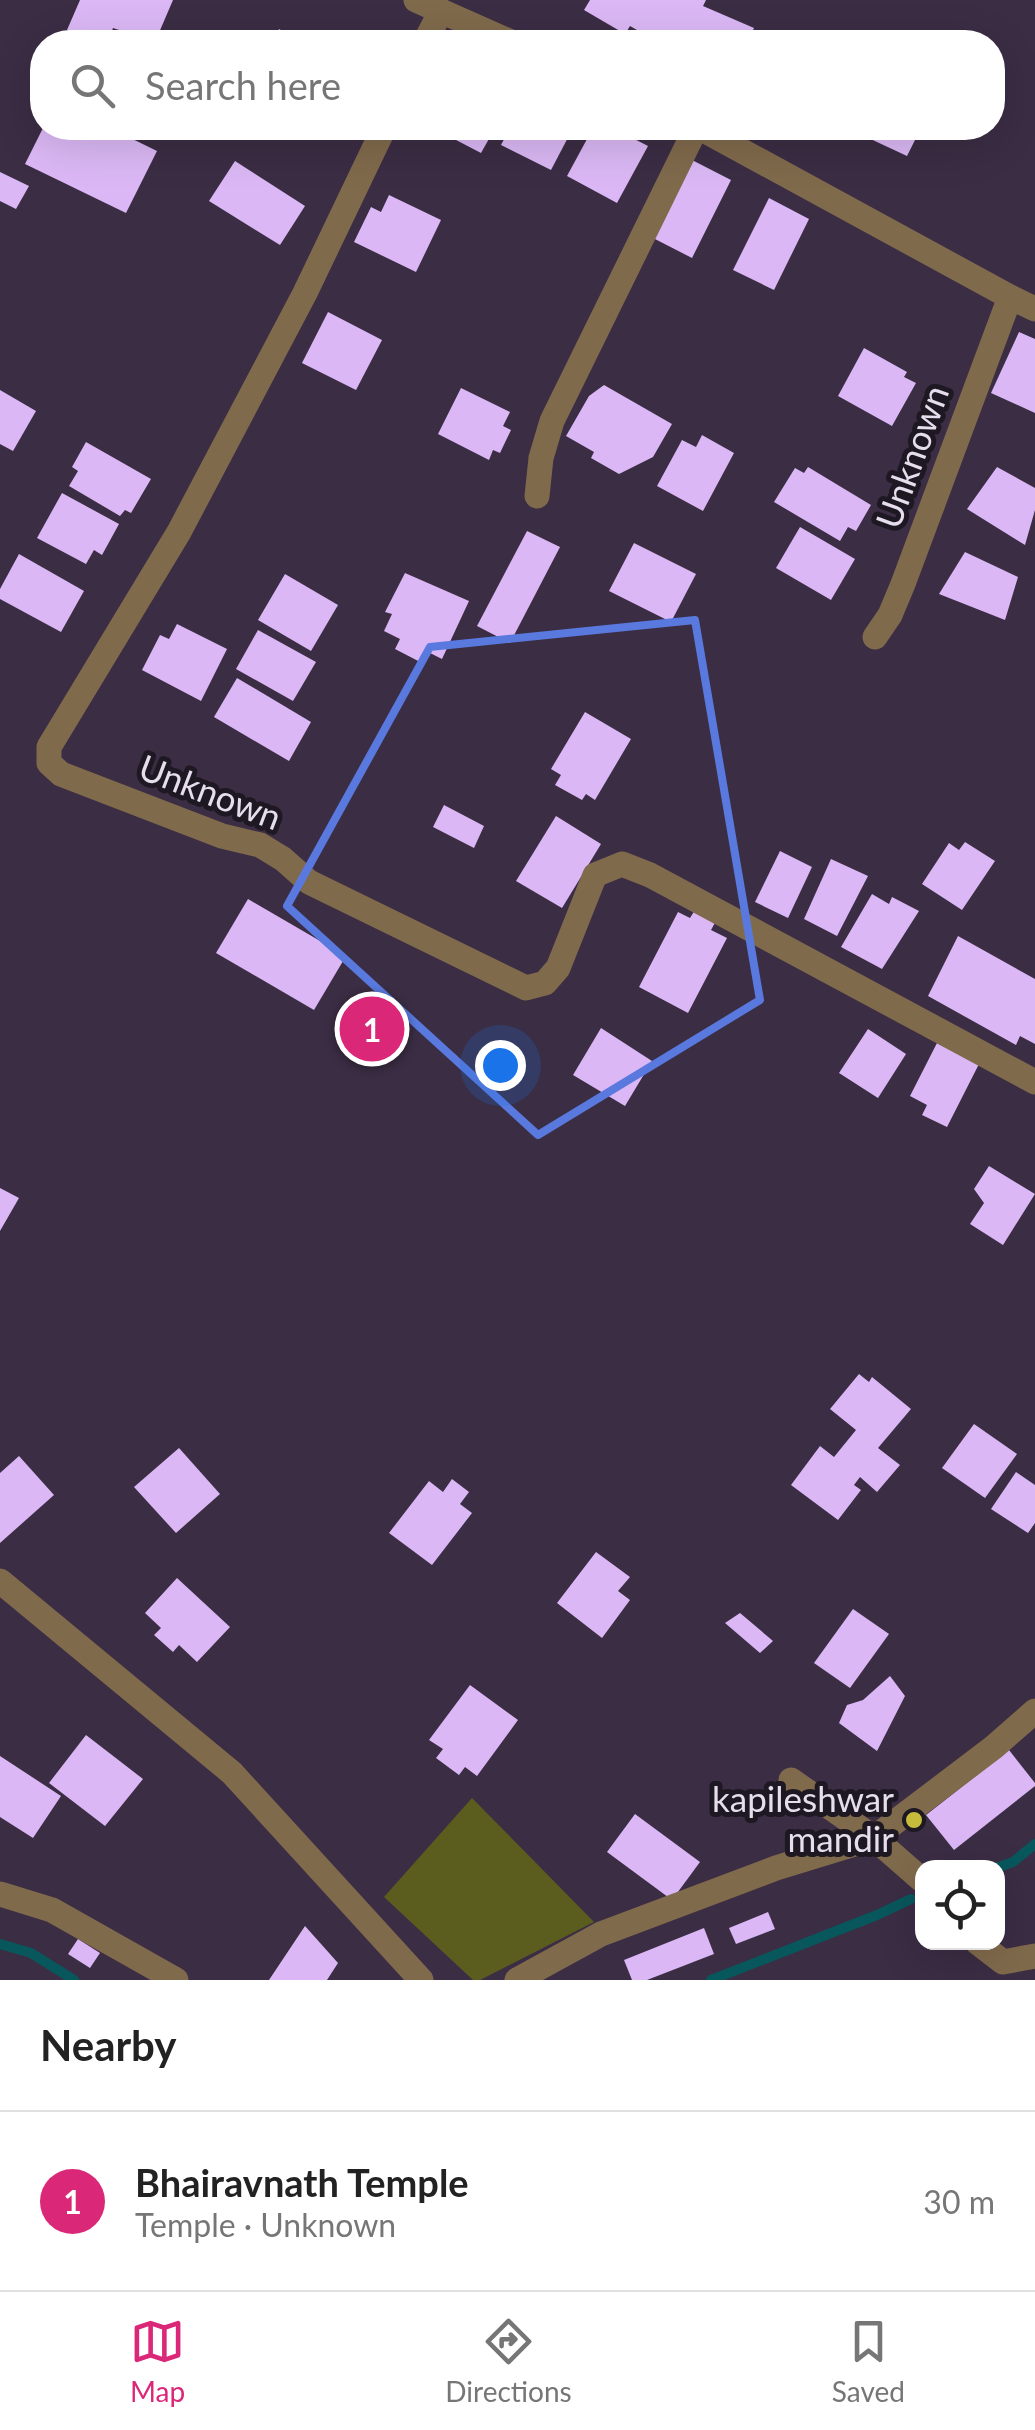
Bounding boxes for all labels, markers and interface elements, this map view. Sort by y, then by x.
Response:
search box [30,30,1005,140]
icon: search [65,58,120,113]
text: Search here [145,62,341,108]
street label: Unknown [866,379,956,533]
street label: Unknown [134,745,288,837]
pin: 1 [340,992,404,1066]
your location [475,1040,526,1091]
place label: kapileshwar mandir [712,1777,894,1859]
marker: kapileshwar mandir [903,1809,925,1831]
map controls [915,1860,1005,1950]
button: locate [915,1860,1005,1950]
text: Nearby [40,2020,177,2070]
text: Bhairavnath Temple [135,2159,469,2205]
text: 1 [63,2182,82,2221]
text: 30 m [923,2182,995,2221]
text: Temple · Unknown [135,2205,396,2244]
tab: Map [130,2314,185,2408]
tab: Directions [445,2314,572,2408]
tab: Saved [832,2314,905,2408]

